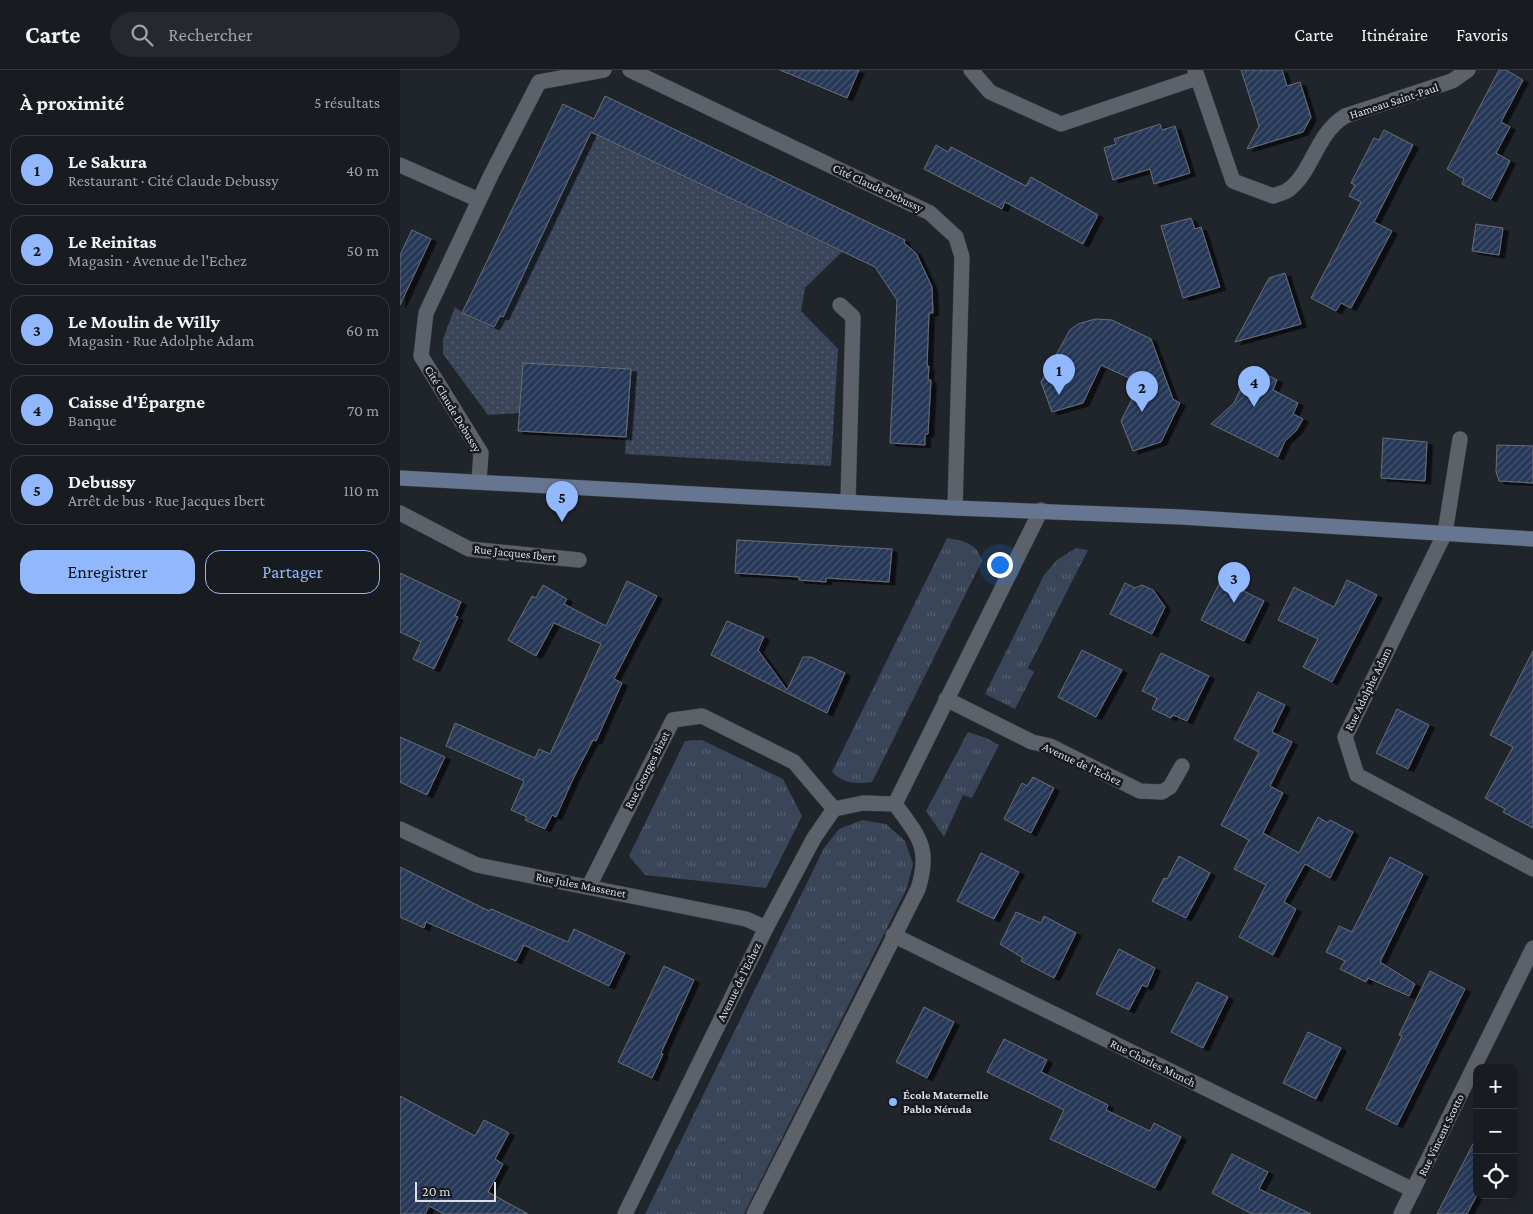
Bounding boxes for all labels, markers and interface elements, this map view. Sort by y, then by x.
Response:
search box [110,12,460,57]
text: Carte [25,21,80,48]
icon: search [128,21,156,49]
text: Rechercher [168,24,253,45]
text: Carte [1294,25,1333,45]
text: Itinéraire [1361,25,1428,45]
text: Favoris [1456,25,1508,45]
street label: Hameau Saint-Paul [1348,80,1440,122]
text: À proximité [20,91,124,115]
text: 5 résultats [314,94,380,111]
text: Le Sakura [68,151,147,172]
street label: Cité Claude Debussy [831,161,926,215]
text: 1 [34,162,40,179]
text: 40 m [346,162,379,179]
text: Restaurant · Cité Claude Debussy [68,172,279,189]
text: Le Reinitas [68,231,157,252]
text: 2 [33,242,41,259]
text: 50 m [347,242,379,259]
text: Magasin · Avenue de l'Echez [68,252,247,269]
text: Le Moulin de Willy [68,311,220,332]
text: 3 [33,322,41,339]
text: 60 m [346,322,379,339]
text: Magasin · Rue Adolphe Adam [68,332,254,349]
pin: 1 [1043,354,1075,395]
street label: Cité Claude Debussy [422,363,485,455]
pin: 4 [1238,366,1270,407]
pin: 2 [1126,371,1158,412]
text: Caisse d'Épargne [68,391,205,412]
text: 4 [33,402,41,419]
text: 70 m [347,402,379,419]
text: Banque [68,412,116,429]
text: Debussy [68,471,136,492]
pin: 5 [546,481,578,522]
text: 5 [33,482,41,499]
text: 110 m [343,482,379,499]
text: Arrêt de bus · Rue Jacques Ibert [68,492,265,509]
street label: Rue Jacques Ibert [473,542,558,564]
button: Enregistrer [20,550,195,594]
button: Partager [205,550,380,594]
your location [987,552,1013,578]
pin: 3 [1218,562,1250,603]
street label: Rue Adolphe Adam [1342,645,1394,733]
street label: Rue Georges Bizet [621,728,673,811]
street label: Avenue de l'Echez [1040,740,1124,788]
street label: Rue Jules Massenet [535,869,628,901]
street label: Avenue de l'Echez [714,940,764,1024]
street label: Rue Charles Munch [1108,1036,1198,1090]
map controls [1473,1064,1518,1199]
button: + [1473,1064,1518,1109]
place label: École Maternelle Pablo Néruda [903,1088,989,1116]
street label: Rue Vincent Scotto [1415,1092,1467,1178]
marker: École Maternelle Pablo Néruda [887,1096,899,1108]
button: − [1473,1109,1518,1154]
button: locate [1473,1154,1518,1199]
scale bar [415,1179,496,1202]
text: 20 m [422,1183,450,1199]

